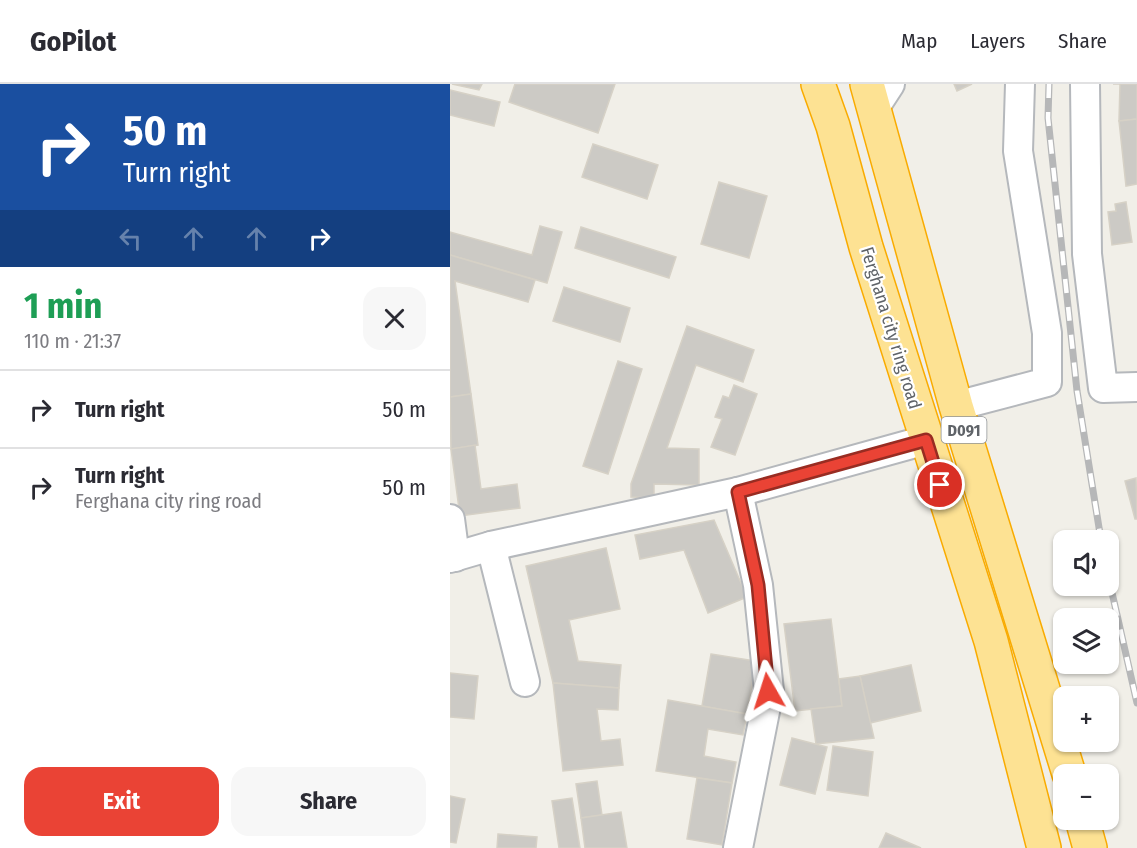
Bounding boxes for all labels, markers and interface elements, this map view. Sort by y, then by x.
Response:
text: GoPilot [30,25,116,58]
text: Map [901,28,937,54]
text: Layers [970,28,1025,54]
text: Share [1058,28,1107,54]
text: 50 m [123,106,207,156]
icon: right [24,108,102,186]
text: Turn right [123,157,231,189]
icon: left [114,222,147,255]
icon: ahead [177,222,210,255]
icon: ahead [240,222,273,255]
icon: right [303,222,336,255]
street label: Ferghana city ring road [856,244,926,412]
text: 1 min [24,284,102,328]
button: close [363,287,426,350]
text: 110 m · 21:37 [24,329,121,353]
icon: right [24,393,57,426]
text: Turn right [75,396,164,423]
text: 50 m [382,396,426,423]
road number: D091 [942,417,986,443]
pin [914,459,965,510]
text: Turn right [75,462,164,489]
icon: arrive [923,468,956,501]
icon: right [24,471,57,504]
text: 50 m [382,474,426,501]
text: Ferghana city ring road [75,489,262,513]
map controls [1053,530,1119,830]
button: sound [1053,530,1119,596]
button: layers [1053,608,1119,674]
position arrow [736,659,800,723]
button: + [1053,686,1119,752]
button: − [1053,764,1119,830]
button: Exit [24,767,219,836]
button: Share [231,767,426,836]

